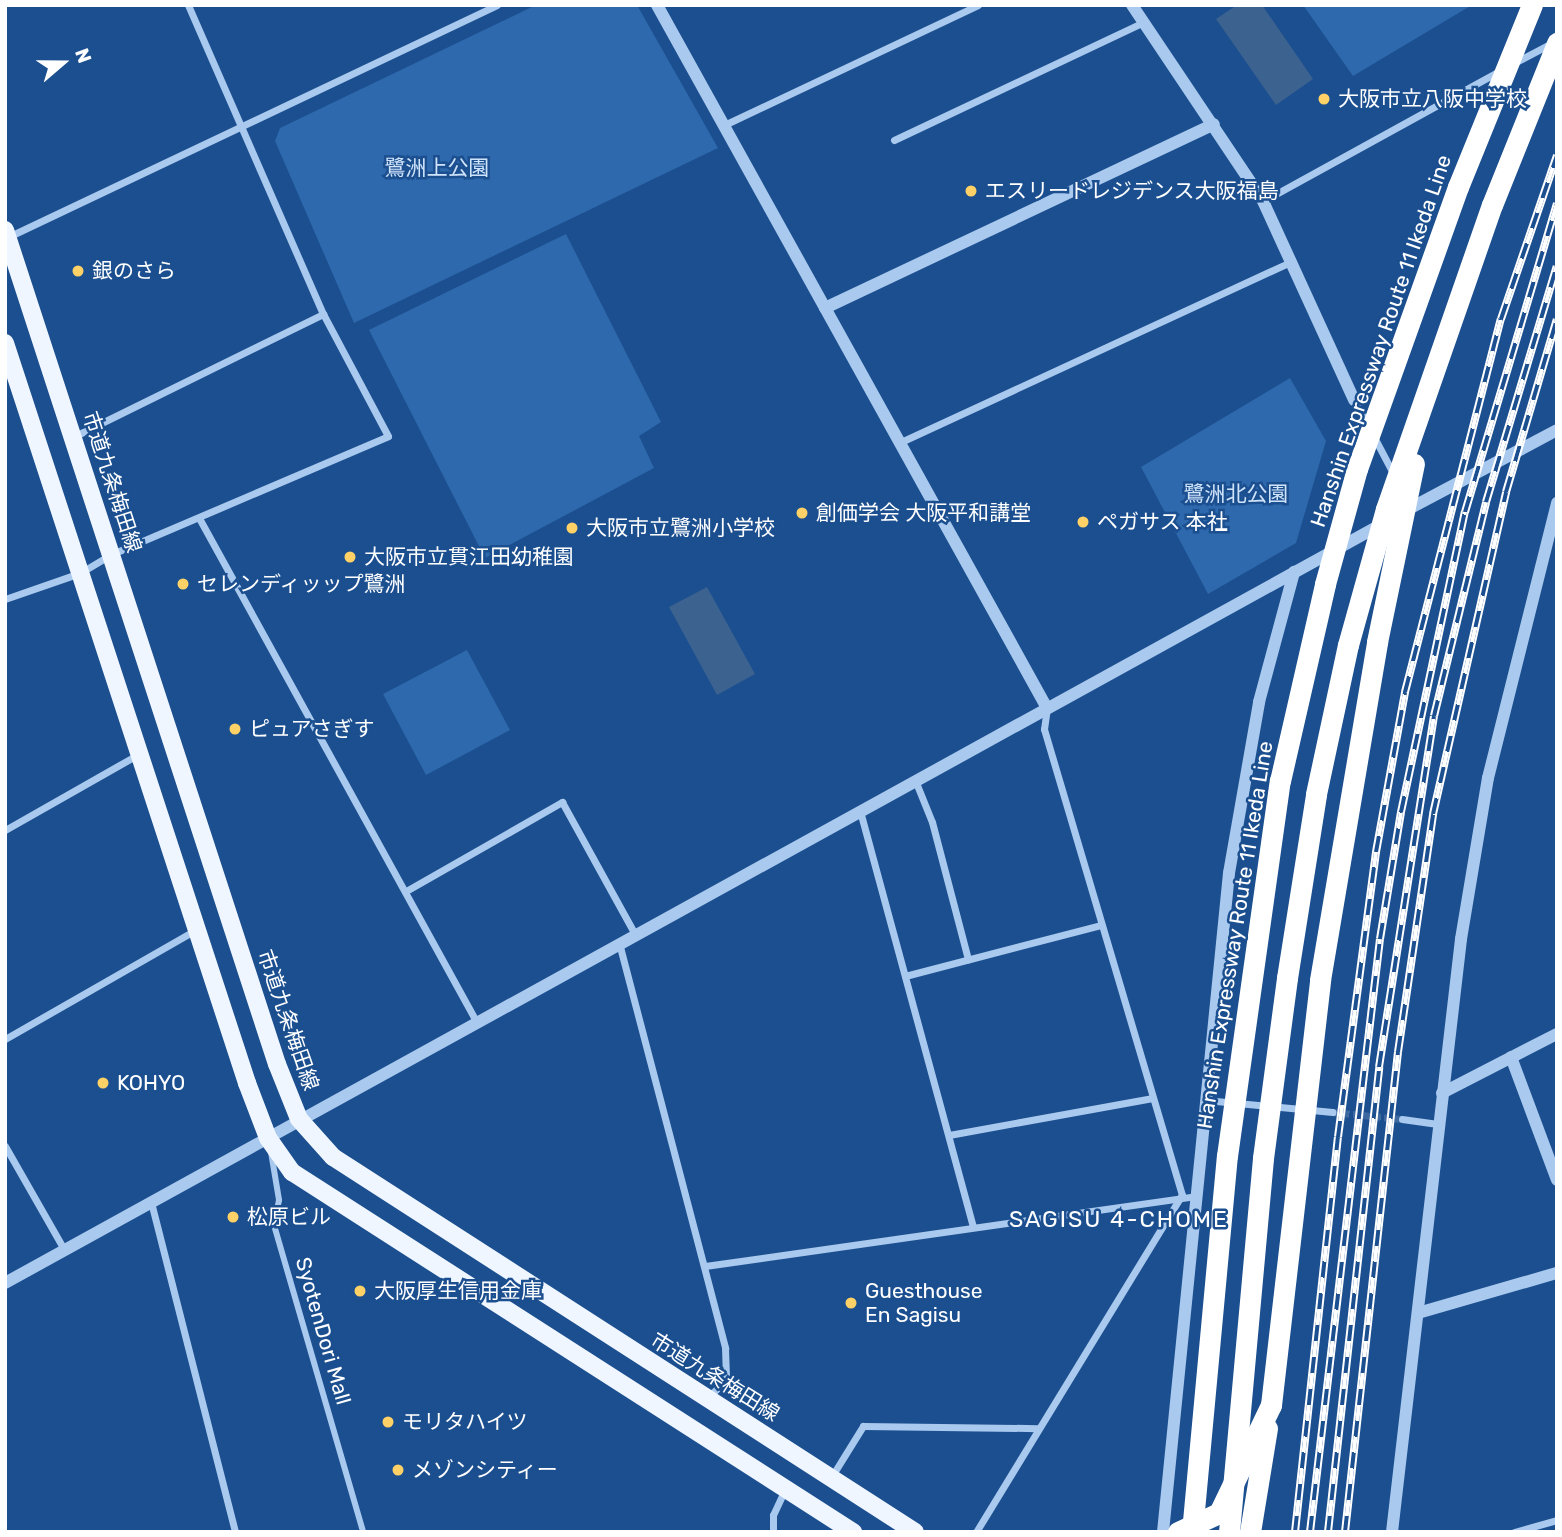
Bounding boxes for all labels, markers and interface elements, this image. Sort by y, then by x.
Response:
north arrow [28,28,98,98]
text: N [70,45,96,66]
place label: 大阪市立八阪中学校 [1338,86,1527,112]
marker: 大阪市立八阪中学校 [1316,91,1332,107]
street label: Hanshin Expressway Route 11 Ikeda Line [1305,151,1457,531]
park label: 鷺洲上公園 [385,155,489,181]
place label: エスリードレジデンス大阪福島 [985,178,1279,204]
marker: エスリードレジデンス大阪福島 [963,183,979,199]
place label: 銀のさら [92,258,176,284]
marker: 銀のさら [70,263,86,279]
street label: 市道九条梅田線 [77,408,147,556]
park label: 鷺洲北公園 [1184,481,1288,507]
place label: 創価学会 大阪平和講堂 [816,500,1031,526]
marker: 創価学会 大阪平和講堂 [794,505,810,521]
place label: ペガサス 本社 [1097,509,1228,535]
marker: ペガサス 本社 [1075,514,1091,530]
place label: 大阪市立鷺洲小学校 [586,515,775,541]
marker: 大阪市立鷺洲小学校 [564,520,580,536]
place label: 大阪市立貫江田幼稚園 [364,544,574,570]
marker: 大阪市立貫江田幼稚園 [342,549,358,565]
place label: セレンディッップ鷺洲 [197,571,407,597]
marker: セレンディッップ鷺洲 [175,576,191,592]
place label: ピュアさぎす [249,716,375,742]
marker: ピュアさぎす [227,721,243,737]
street label: Hanshin Expressway Route 11 Ikeda Line [1192,739,1278,1131]
street label: 市道九条梅田線 [252,946,324,1094]
place label: KOHYO [117,1070,185,1096]
marker: KOHYO [95,1075,111,1091]
place label: 松原ビル [247,1204,331,1230]
district label: SAGISU 4-CHOME [1011,1205,1227,1233]
marker: 松原ビル [225,1209,241,1225]
street label: SyotenDori Mall [290,1254,356,1408]
place label: 大阪厚生信用金庫 [374,1278,542,1304]
place label: Guesthouse En Sagisu [865,1278,983,1328]
marker: 大阪厚生信用金庫 [352,1283,368,1299]
marker: Guesthouse En Sagisu [843,1295,859,1311]
street label: 市道九条梅田線 [646,1327,784,1427]
place label: モリタハイツ [402,1409,528,1435]
marker: モリタハイツ [380,1414,396,1430]
place label: メゾンシティー [412,1457,559,1483]
marker: メゾンシティー [390,1462,406,1478]

